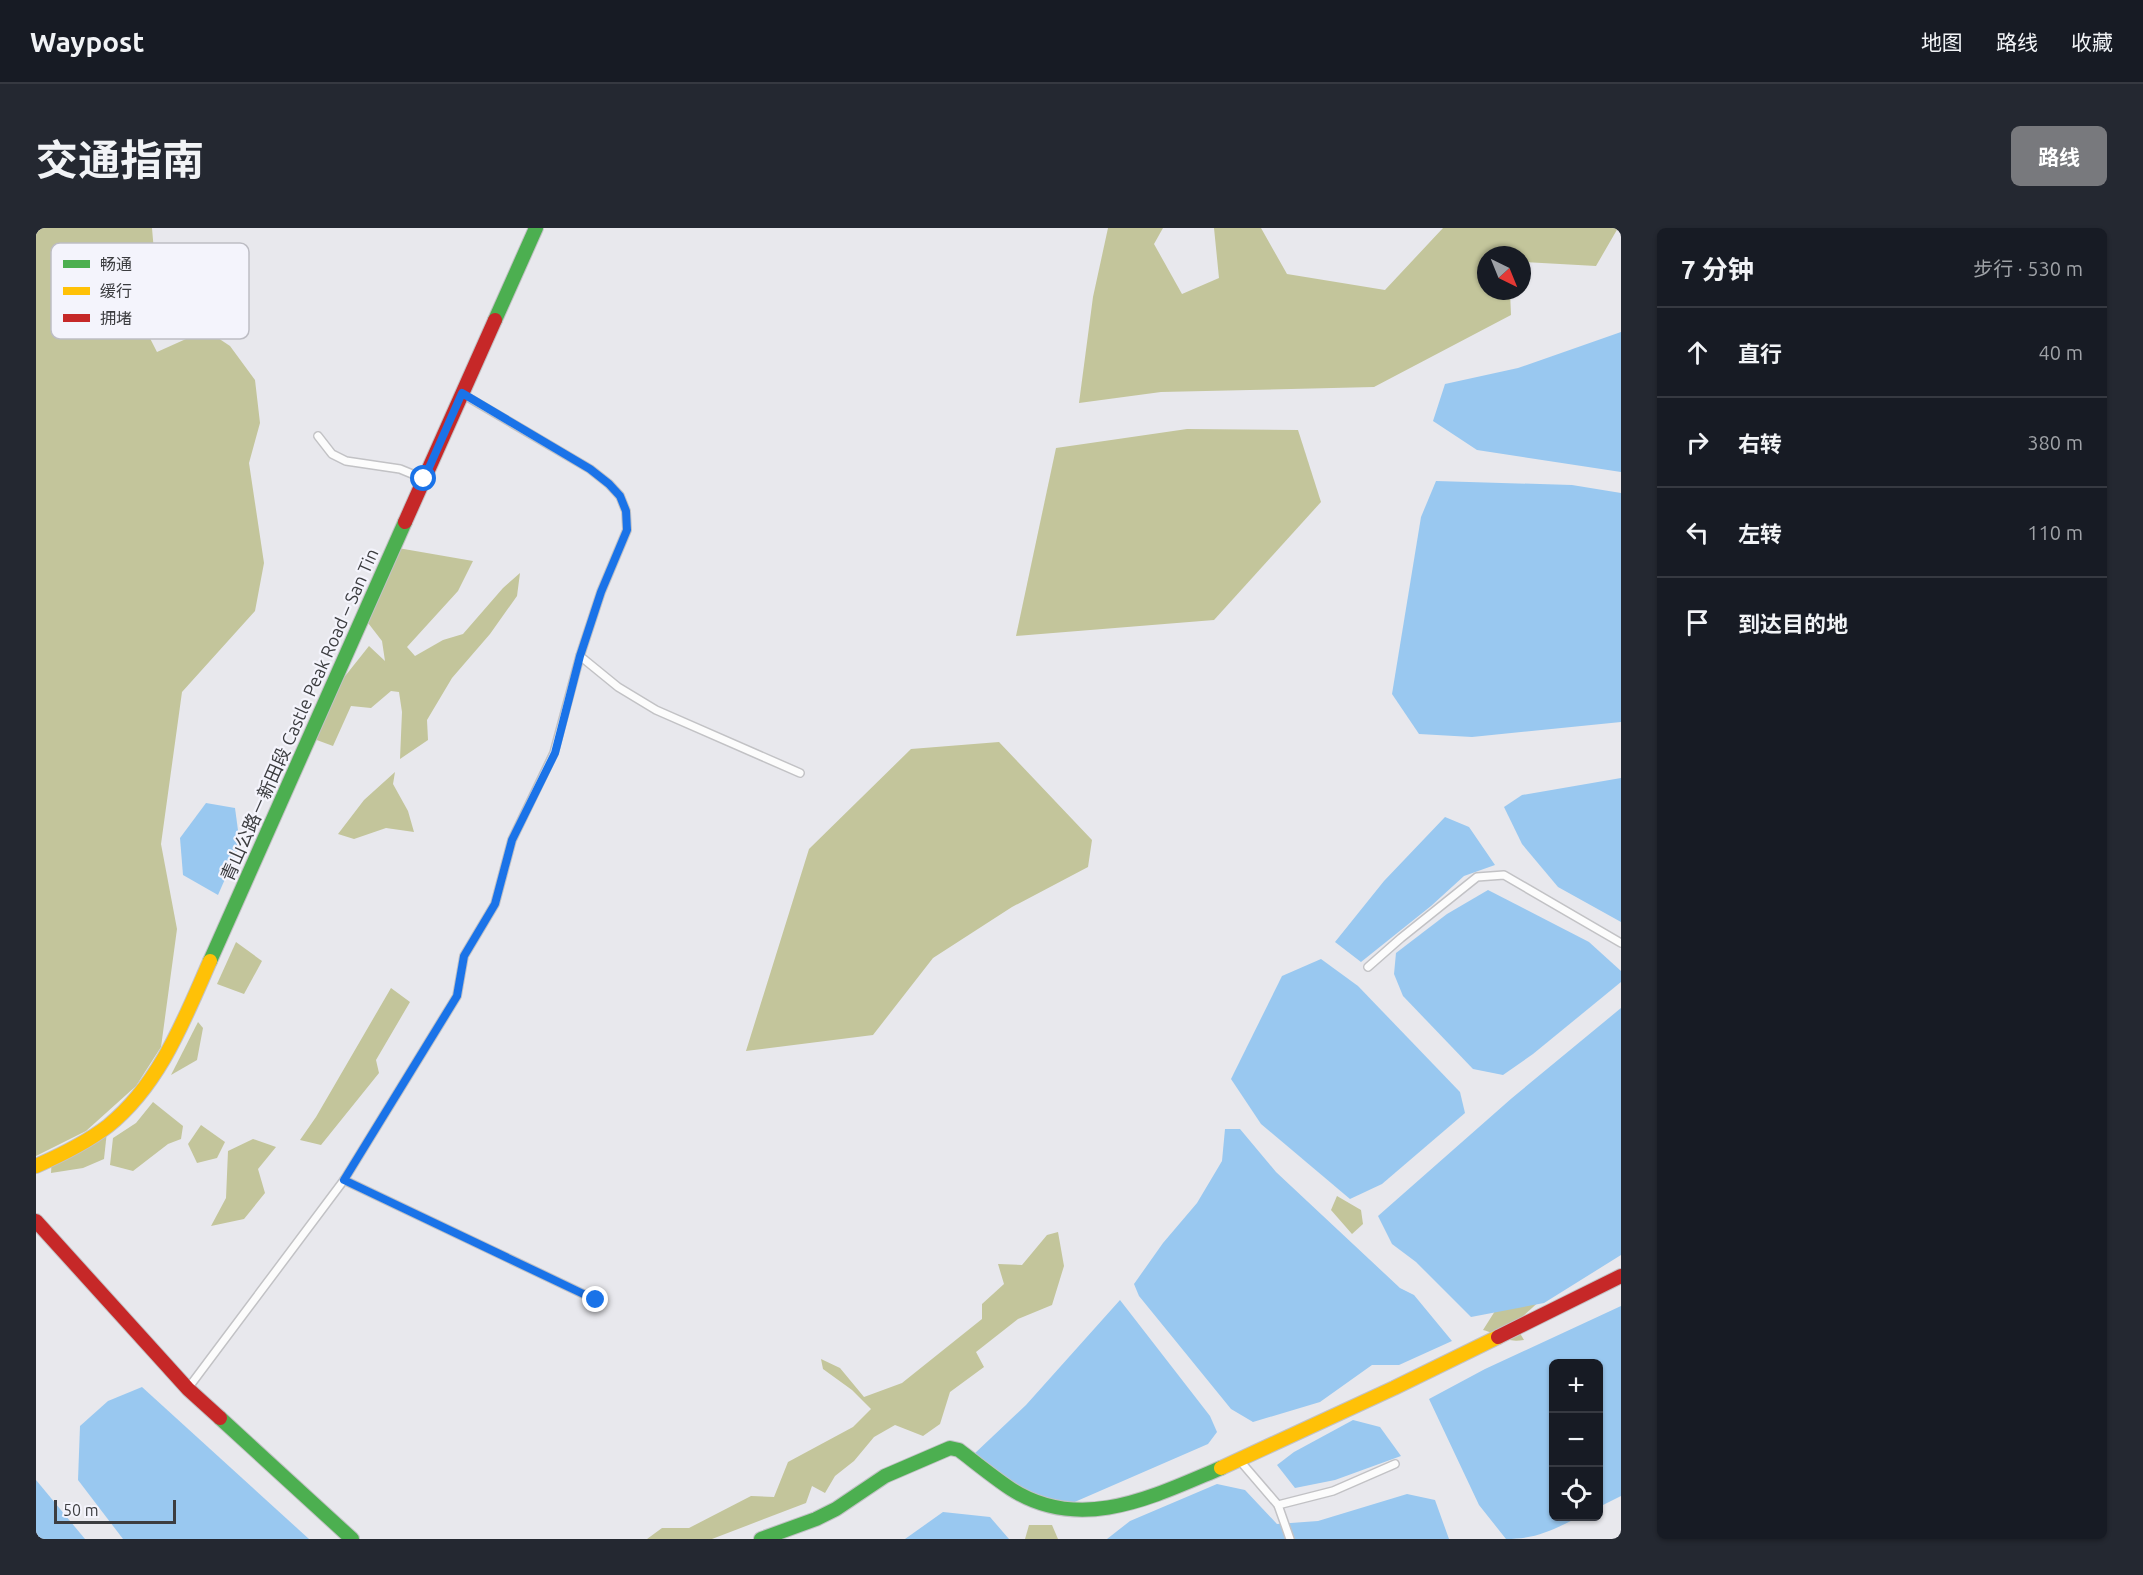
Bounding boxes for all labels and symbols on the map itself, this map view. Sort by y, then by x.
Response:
legend [51,243,249,339]
north arrow [1477,246,1531,300]
text: 畅通 [100,255,132,273]
text: 缓行 [100,282,132,300]
text: 拥堵 [100,309,132,327]
route start [410,465,436,491]
street label: 青山公路－新田段 Castle Peak Road – San Tin [216,545,382,884]
route end [582,1286,608,1312]
scale bar [54,1497,176,1524]

